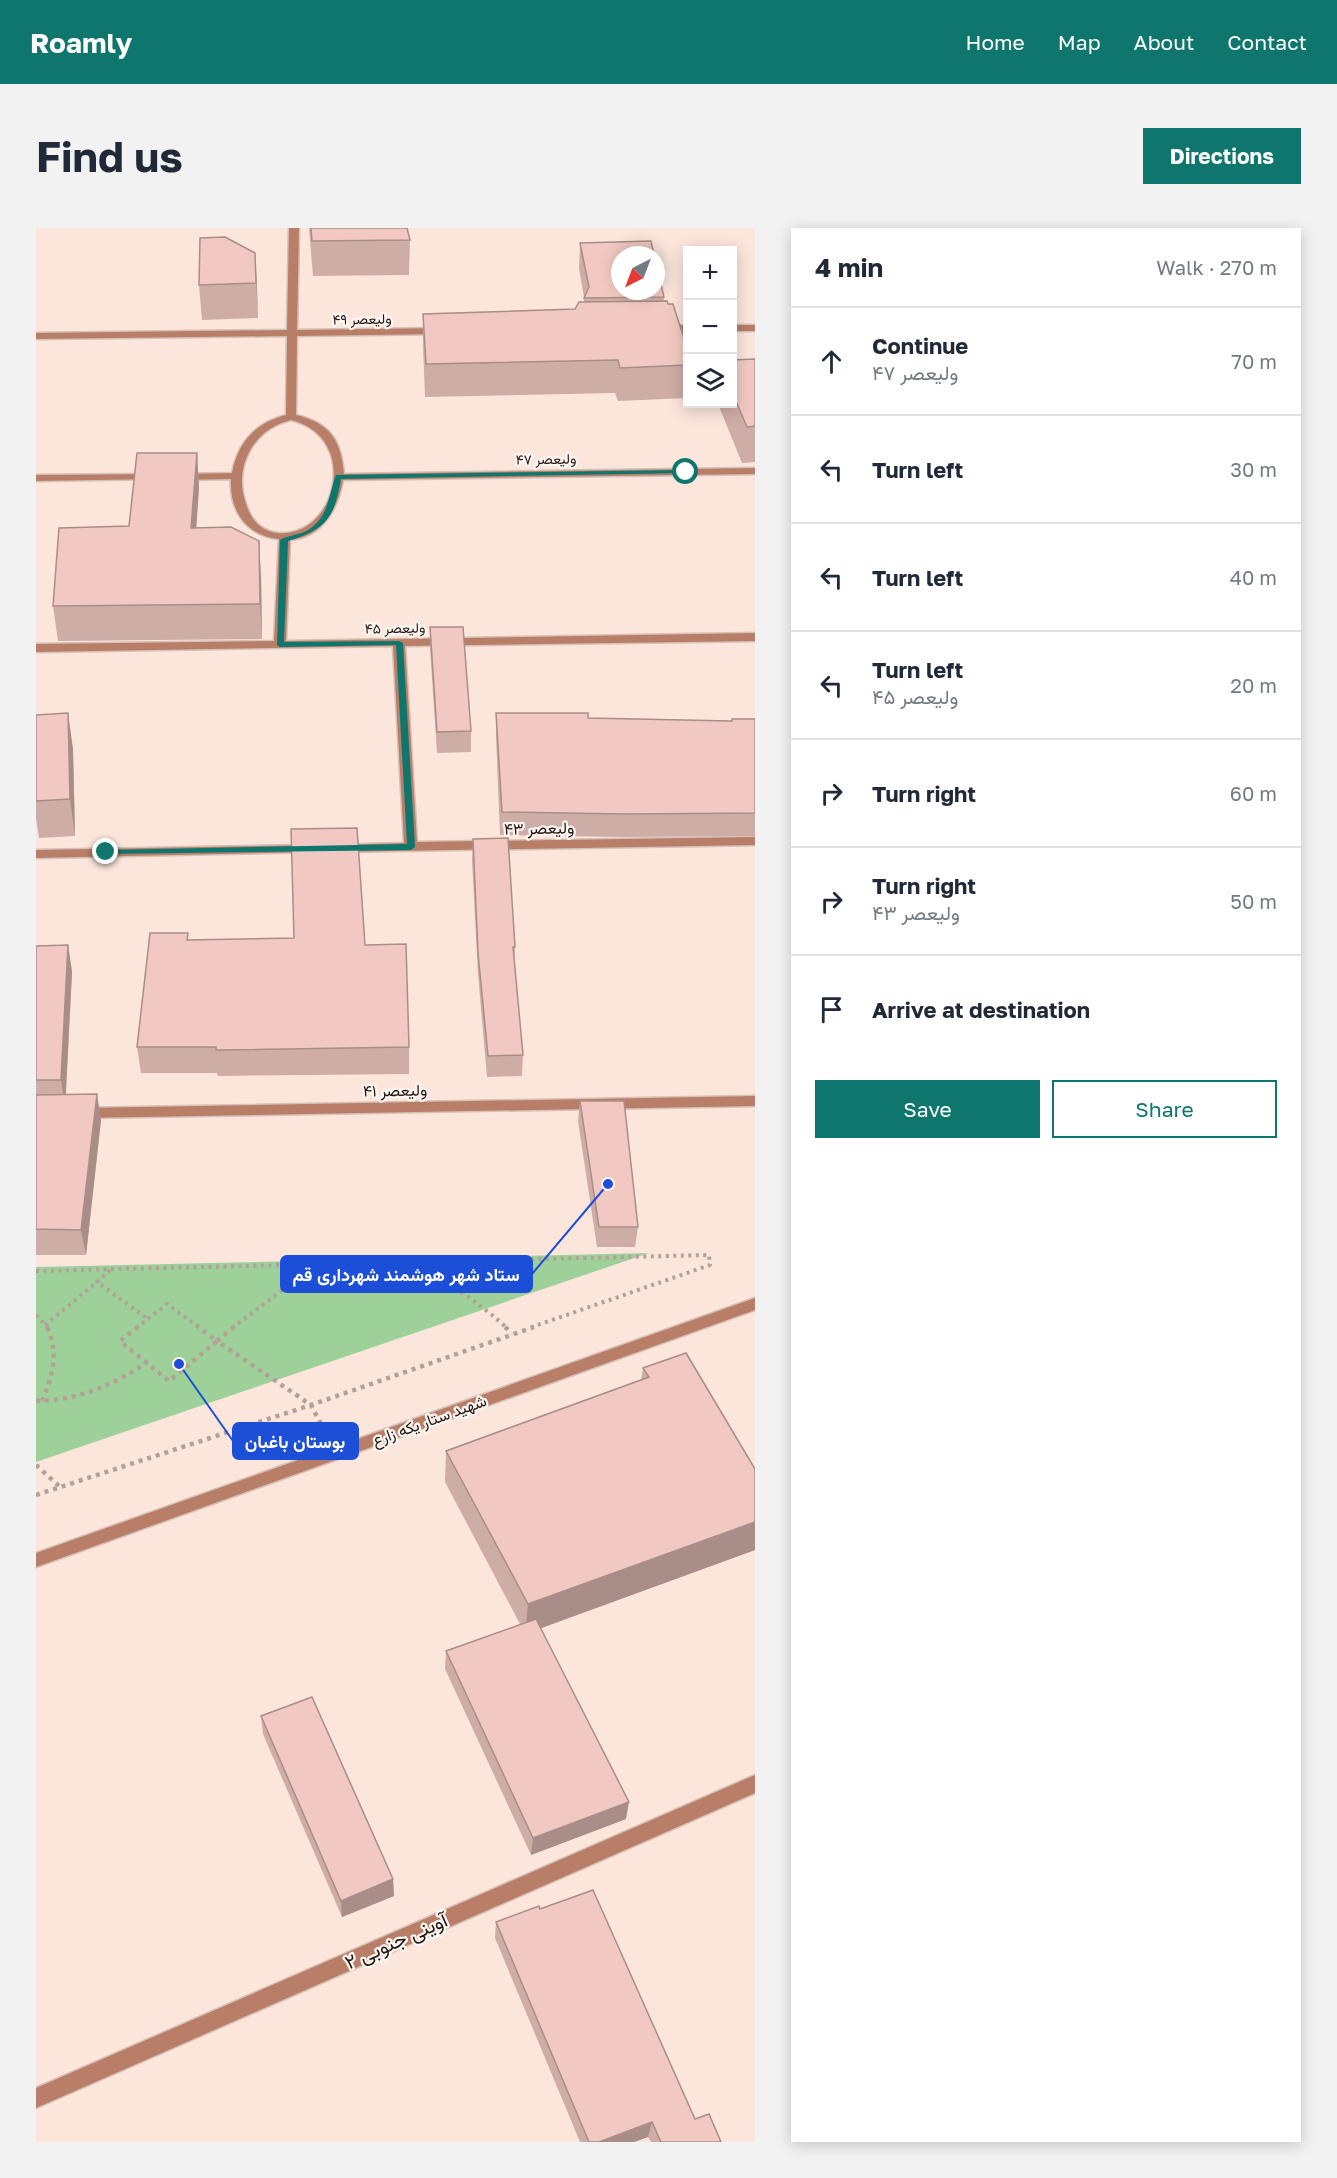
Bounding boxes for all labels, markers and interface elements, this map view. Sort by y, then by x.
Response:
text: Roamly [30,26,132,59]
text: Home [965,29,1025,55]
text: Map [1058,29,1101,55]
text: About [1134,29,1194,55]
text: Contact [1227,29,1307,55]
button: Directions [1143,128,1301,184]
text: Find us [36,131,183,181]
north arrow [611,246,665,300]
map controls [683,246,737,408]
button: + [683,246,737,300]
text: 4 min [815,252,883,283]
text: Walk · 270 m [1156,255,1277,279]
button: − [683,300,737,354]
street label: ولیعصر ۴۹ [332,309,392,329]
text: Continue [872,332,968,359]
icon: ahead [815,345,848,378]
text: 70 m [1231,349,1277,373]
button: layers [683,354,737,408]
text: ولیعصر ۴۷ [872,360,958,384]
street label: ولیعصر ۴۷ [516,449,576,469]
icon: left [815,453,848,486]
text: Turn left [872,456,963,483]
text: 30 m [1230,457,1277,481]
route start [672,458,698,484]
icon: left [815,561,848,594]
text: Turn left [872,564,963,591]
text: 40 m [1230,565,1277,589]
street label: ولیعصر ۴۵ [365,618,425,638]
text: Turn left [872,656,963,683]
icon: left [815,669,848,702]
text: 20 m [1230,673,1277,697]
text: ولیعصر ۴۵ [872,684,959,708]
icon: right [815,777,848,810]
text: Turn right [872,780,976,807]
text: 60 m [1230,781,1277,805]
street label: ولیعصر ۴۳ [504,817,574,840]
route end [92,838,118,864]
text: Turn right [872,872,976,899]
icon: right [815,885,848,918]
text: 50 m [1230,889,1277,913]
text: ولیعصر ۴۳ [872,900,960,924]
icon: arrive [815,993,848,1026]
text: Arrive at destination [872,996,1090,1023]
street label: ولیعصر ۴۱ [363,1079,427,1102]
button: Save [815,1080,1040,1138]
button: Share [1052,1080,1277,1138]
callout: ستاد شهر هوشمند شهرداری قم [281,1256,532,1292]
text: ستاد شهر هوشمند شهرداری قم [292,1263,520,1287]
street label: شهید ستار یکه زارع [369,1390,490,1452]
callout: بوستان باغبان [233,1423,358,1459]
text: بوستان باغبان [245,1430,345,1453]
street label: آوینی جنوبی ۲ [341,1906,453,1975]

